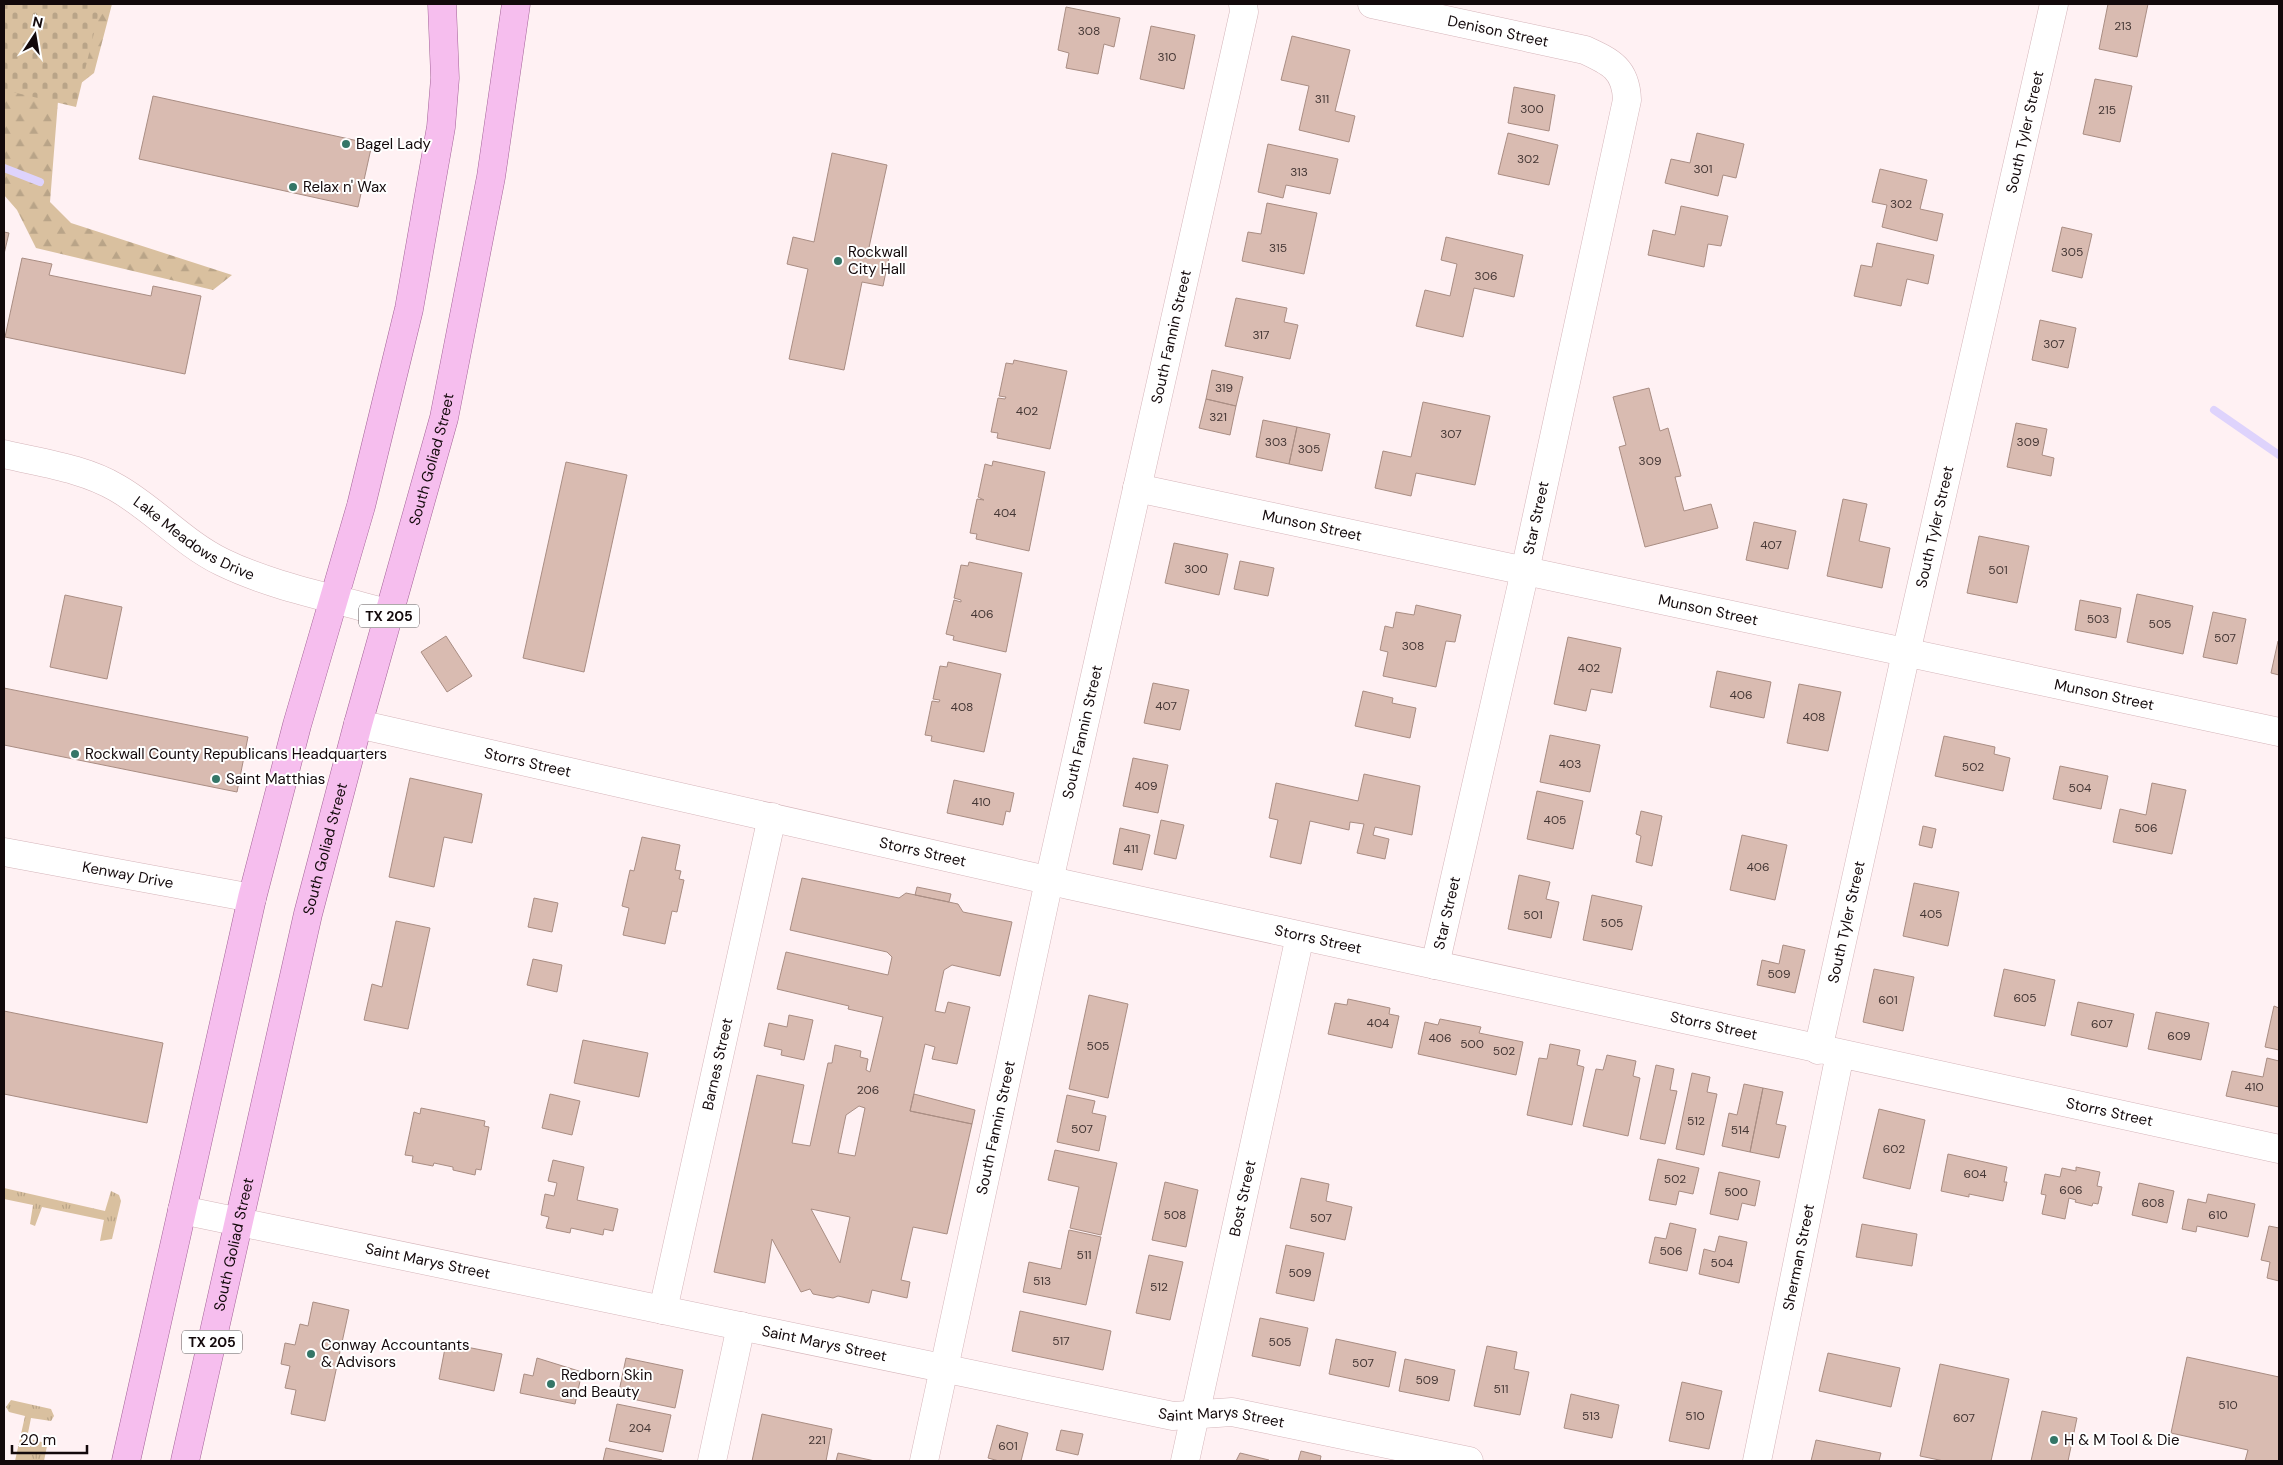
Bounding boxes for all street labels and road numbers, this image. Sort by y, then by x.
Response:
street label: Denison Street [1446,11,1551,52]
street label: South Tyler Street [2001,69,2048,195]
street label: South Fannin Street [1146,268,1196,406]
street label: South Goliad Street [404,391,459,528]
street label: South Tyler Street [1911,464,1958,590]
street label: Star Street [1518,479,1554,557]
street label: Lake Meadows Drive [129,492,257,585]
street label: Munson Street [1260,505,1364,546]
street label: Munson Street [1656,590,1760,630]
road number: TX 205 [359,604,419,628]
street label: South Fannin Street [1058,663,1107,801]
street label: Munson Street [2052,674,2156,715]
street label: Storrs Street [482,743,573,782]
street label: South Goliad Street [298,780,352,917]
street label: Storrs Street [877,832,968,871]
street label: Kenway Drive [81,857,175,893]
street label: South Tyler Street [1823,859,1870,985]
street label: Star Street [1429,874,1465,952]
street label: Storrs Street [1273,920,1364,959]
street label: Storrs Street [1668,1006,1759,1045]
street label: Barnes Street [697,1016,737,1112]
street label: South Fannin Street [972,1059,1020,1196]
street label: Storrs Street [2064,1093,2155,1131]
street label: Bost Street [1224,1158,1261,1238]
street label: South Goliad Street [209,1176,258,1313]
street label: Sherman Street [1778,1202,1819,1312]
street label: Saint Marys Street [363,1238,492,1284]
street label: Saint Marys Street [760,1321,889,1366]
road number: TX 205 [182,1330,242,1354]
street label: Saint Marys Street [1156,1402,1286,1433]

